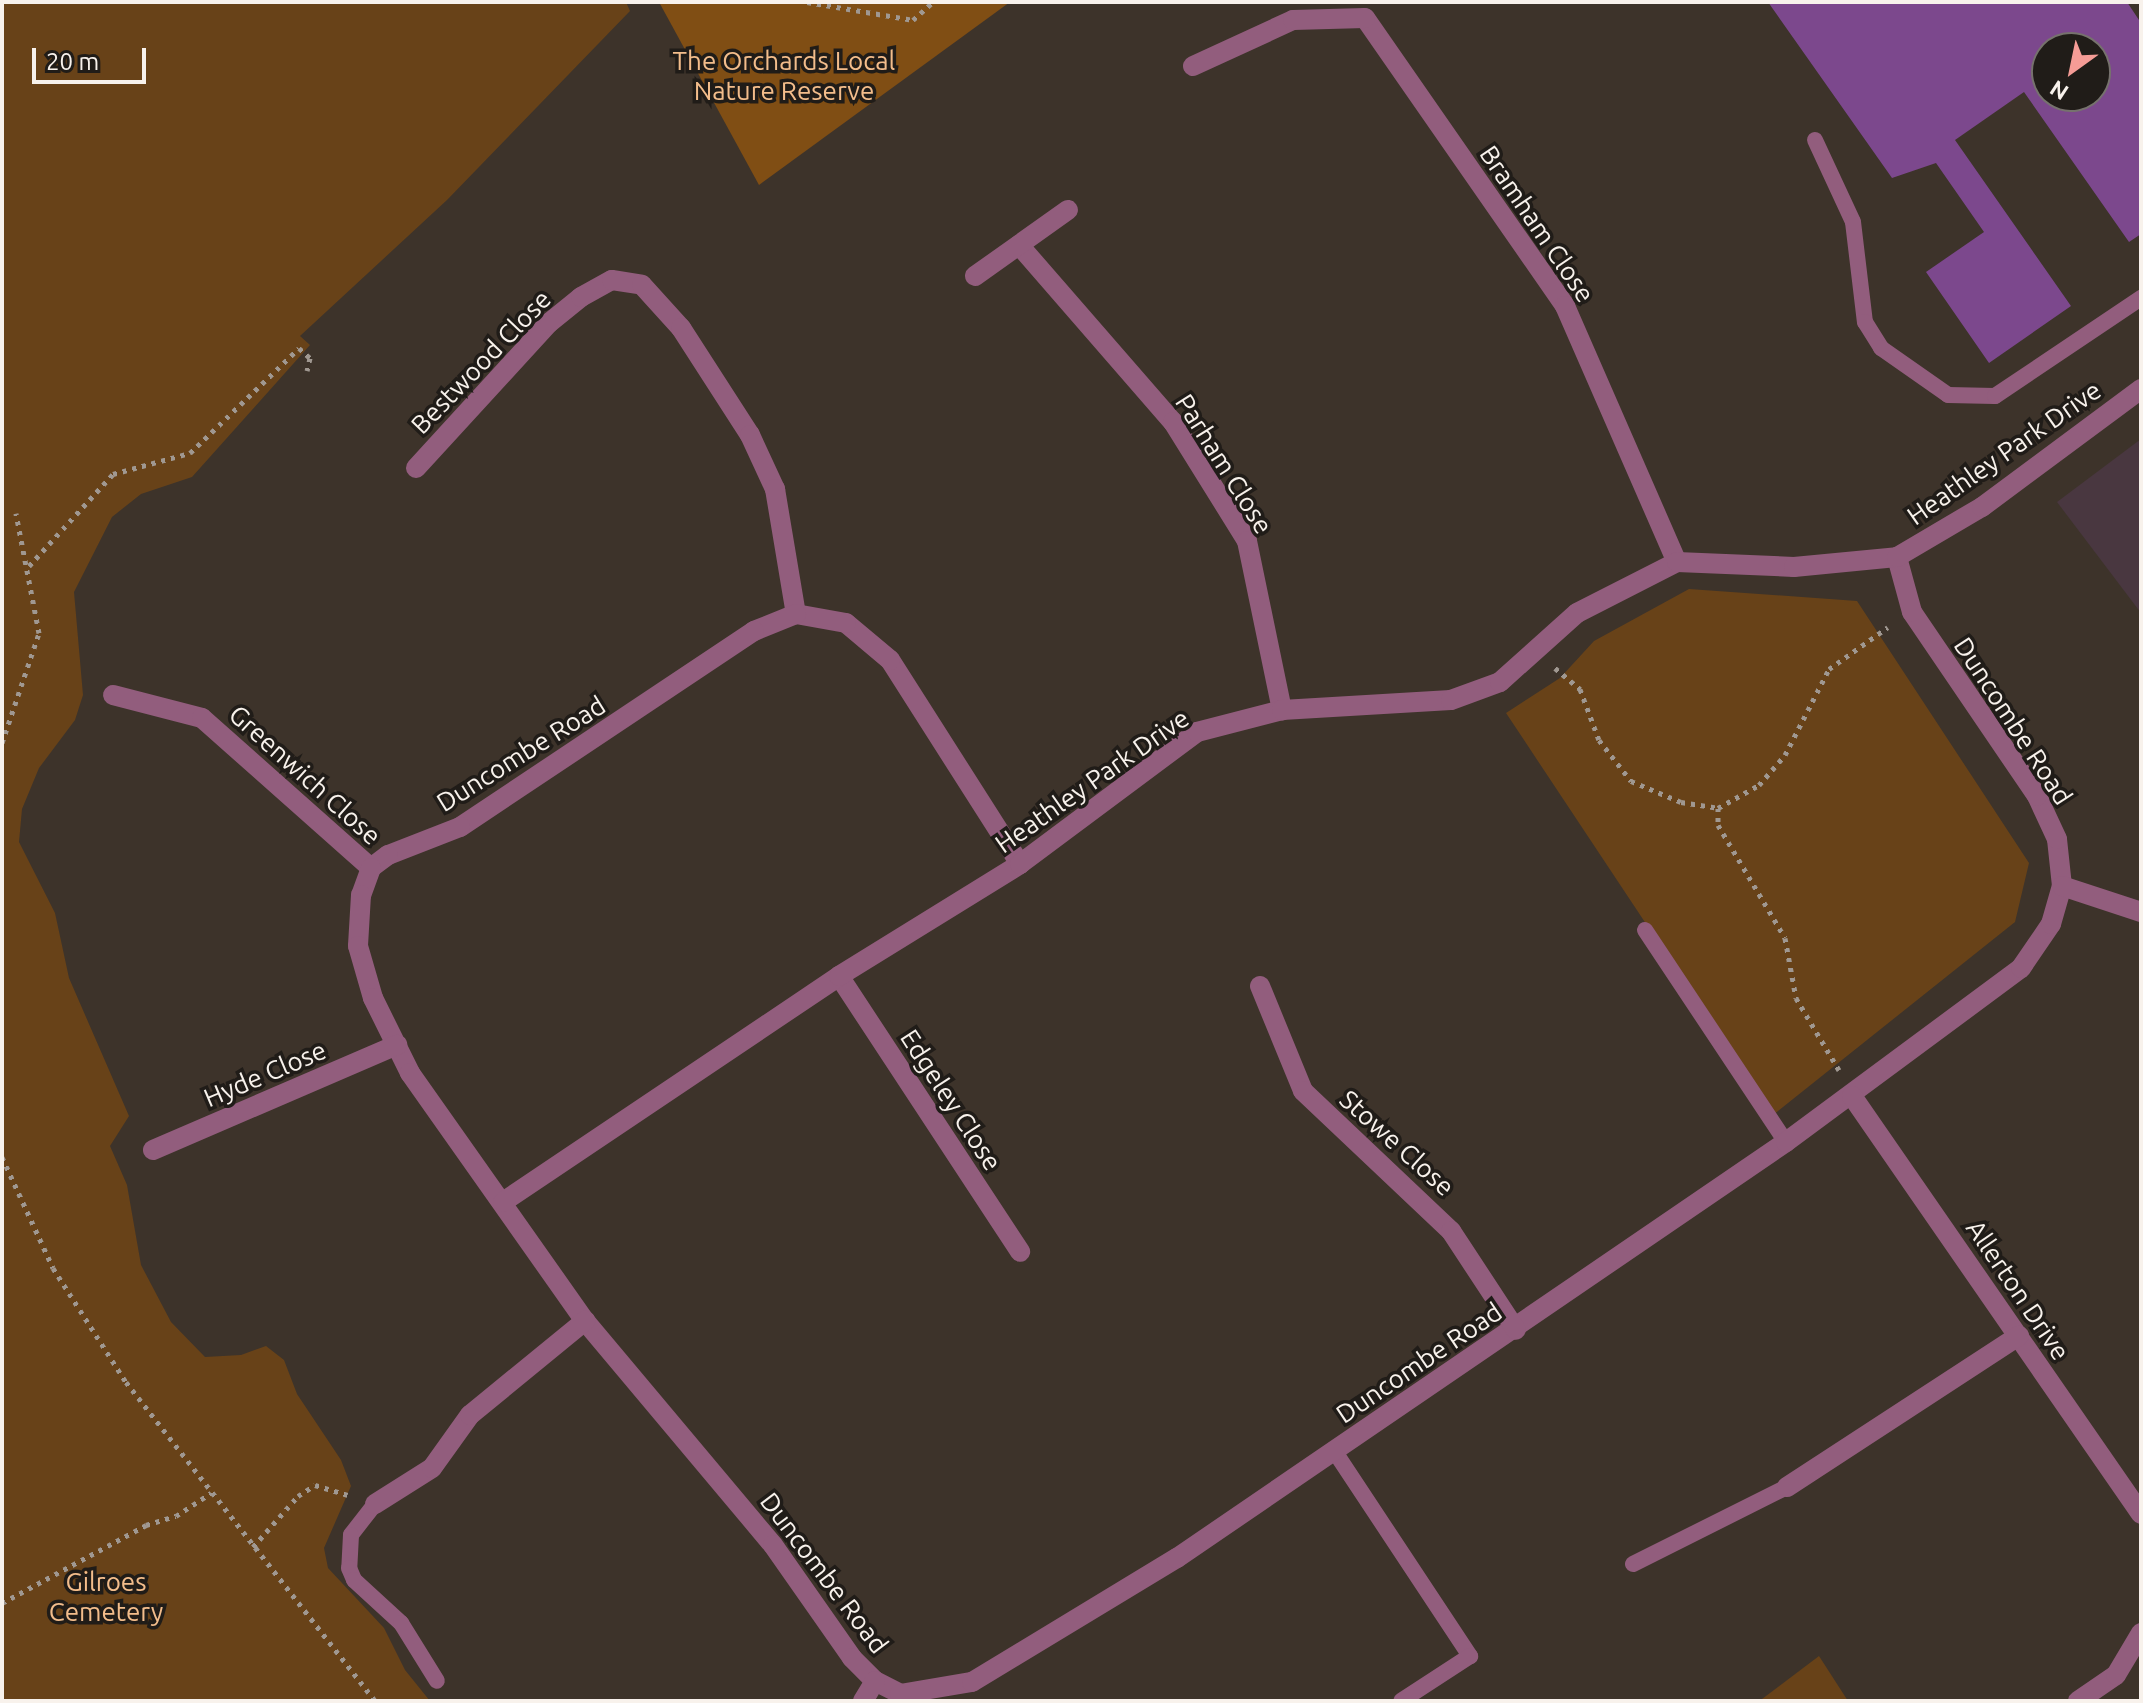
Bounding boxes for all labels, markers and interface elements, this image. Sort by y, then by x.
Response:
scale bar [36,32,150,82]
north arrow [2031,32,2111,112]
park label: The Orchards Local Nature Reserve [673,45,895,106]
text: 20 m [46,48,99,75]
text: N [2045,76,2072,106]
street label: Bramham Close [1473,140,1601,308]
street label: Bestwood Close [405,284,557,440]
street label: Heathley Park Drive [1901,374,2107,532]
street label: Parham Close [1169,388,1279,540]
street label: Duncombe Road [1947,632,2079,810]
street label: Duncombe Road [431,690,611,818]
street label: Greenwich Close [223,699,387,851]
street label: Heathley Park Drive [989,702,1195,860]
street label: Edgeley Close [894,1024,1008,1176]
street label: Hyde Close [199,1034,331,1114]
street label: Stowe Close [1333,1084,1461,1202]
street label: Allerton Drive [1960,1214,2076,1366]
street label: Duncombe Road [1330,1296,1508,1430]
street label: Duncombe Road [753,1486,895,1660]
park label: Gilroes Cemetery [49,1566,163,1628]

